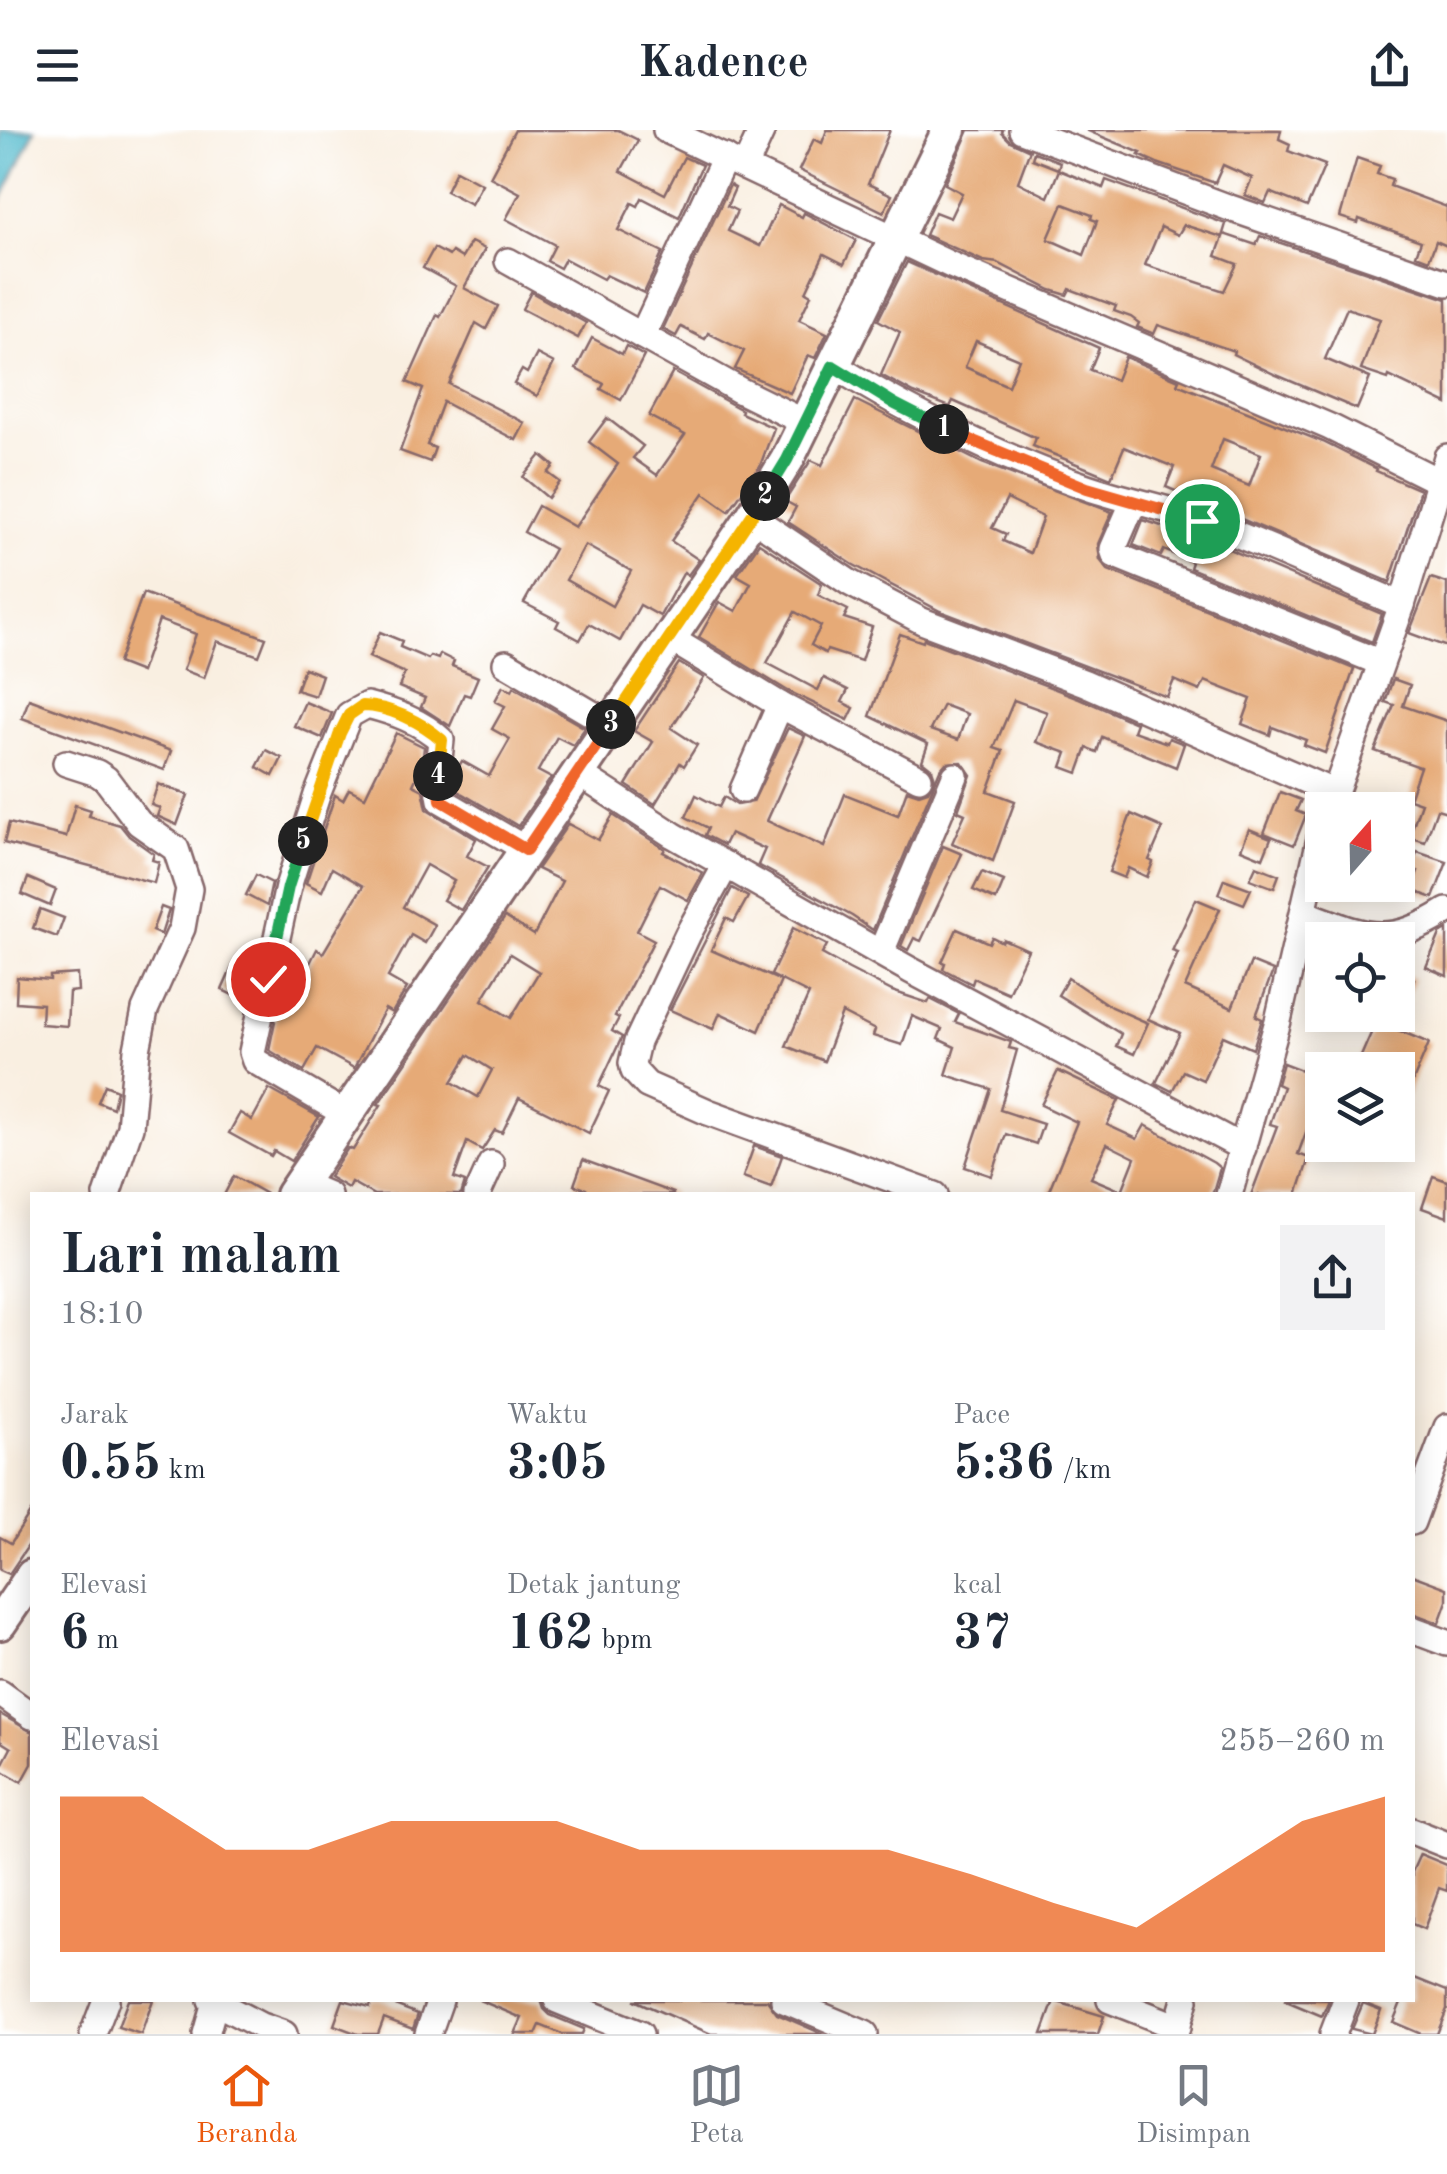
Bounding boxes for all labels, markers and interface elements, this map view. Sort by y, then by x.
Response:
icon: menu [30,38,85,93]
icon: share [1362,38,1417,93]
text: Kadence [638,42,809,87]
pin: 1 [919,404,969,454]
text: 1 [936,415,952,443]
pin: 2 [740,471,790,521]
pin [1160,479,1245,564]
text: 2 [757,482,773,510]
icon: arrive [1175,494,1230,549]
pin: 3 [586,699,636,749]
text: 3 [603,710,619,738]
pin: 4 [413,751,463,801]
text: 4 [430,762,446,790]
north arrow [1305,792,1415,902]
map controls [1305,792,1415,1162]
pin: 5 [278,816,328,866]
text: 5 [295,827,311,855]
button: locate [1305,922,1415,1032]
pin [226,937,311,1022]
icon: check [241,952,296,1007]
button: layers [1305,1052,1415,1162]
button: share [1280,1225,1385,1330]
text: Lari malam [60,1230,341,1285]
text: 18:10 [60,1299,143,1331]
text: Jarak [60,1402,129,1430]
text: Waktu [507,1402,587,1430]
text: Pace [953,1402,1010,1430]
text: 0.55 [60,1440,161,1490]
text: 3:05 [507,1440,608,1490]
text: 5:36 [953,1440,1054,1490]
text: km [161,1457,206,1485]
text: /km [1054,1457,1112,1485]
text: Elevasi [60,1572,147,1600]
text: Detak jantung [507,1572,680,1600]
text: kcal [953,1572,1002,1600]
text: 6 [60,1610,89,1660]
text: 162 [507,1610,594,1660]
text: 37 [953,1610,1011,1660]
text: m [89,1627,119,1655]
text: bpm [594,1627,653,1655]
text: Elevasi [60,1726,160,1758]
text: 255–260 m [1219,1726,1385,1758]
tab: Beranda [196,2058,297,2153]
tab: Peta [689,2058,744,2153]
tab: Disimpan [1136,2058,1251,2153]

